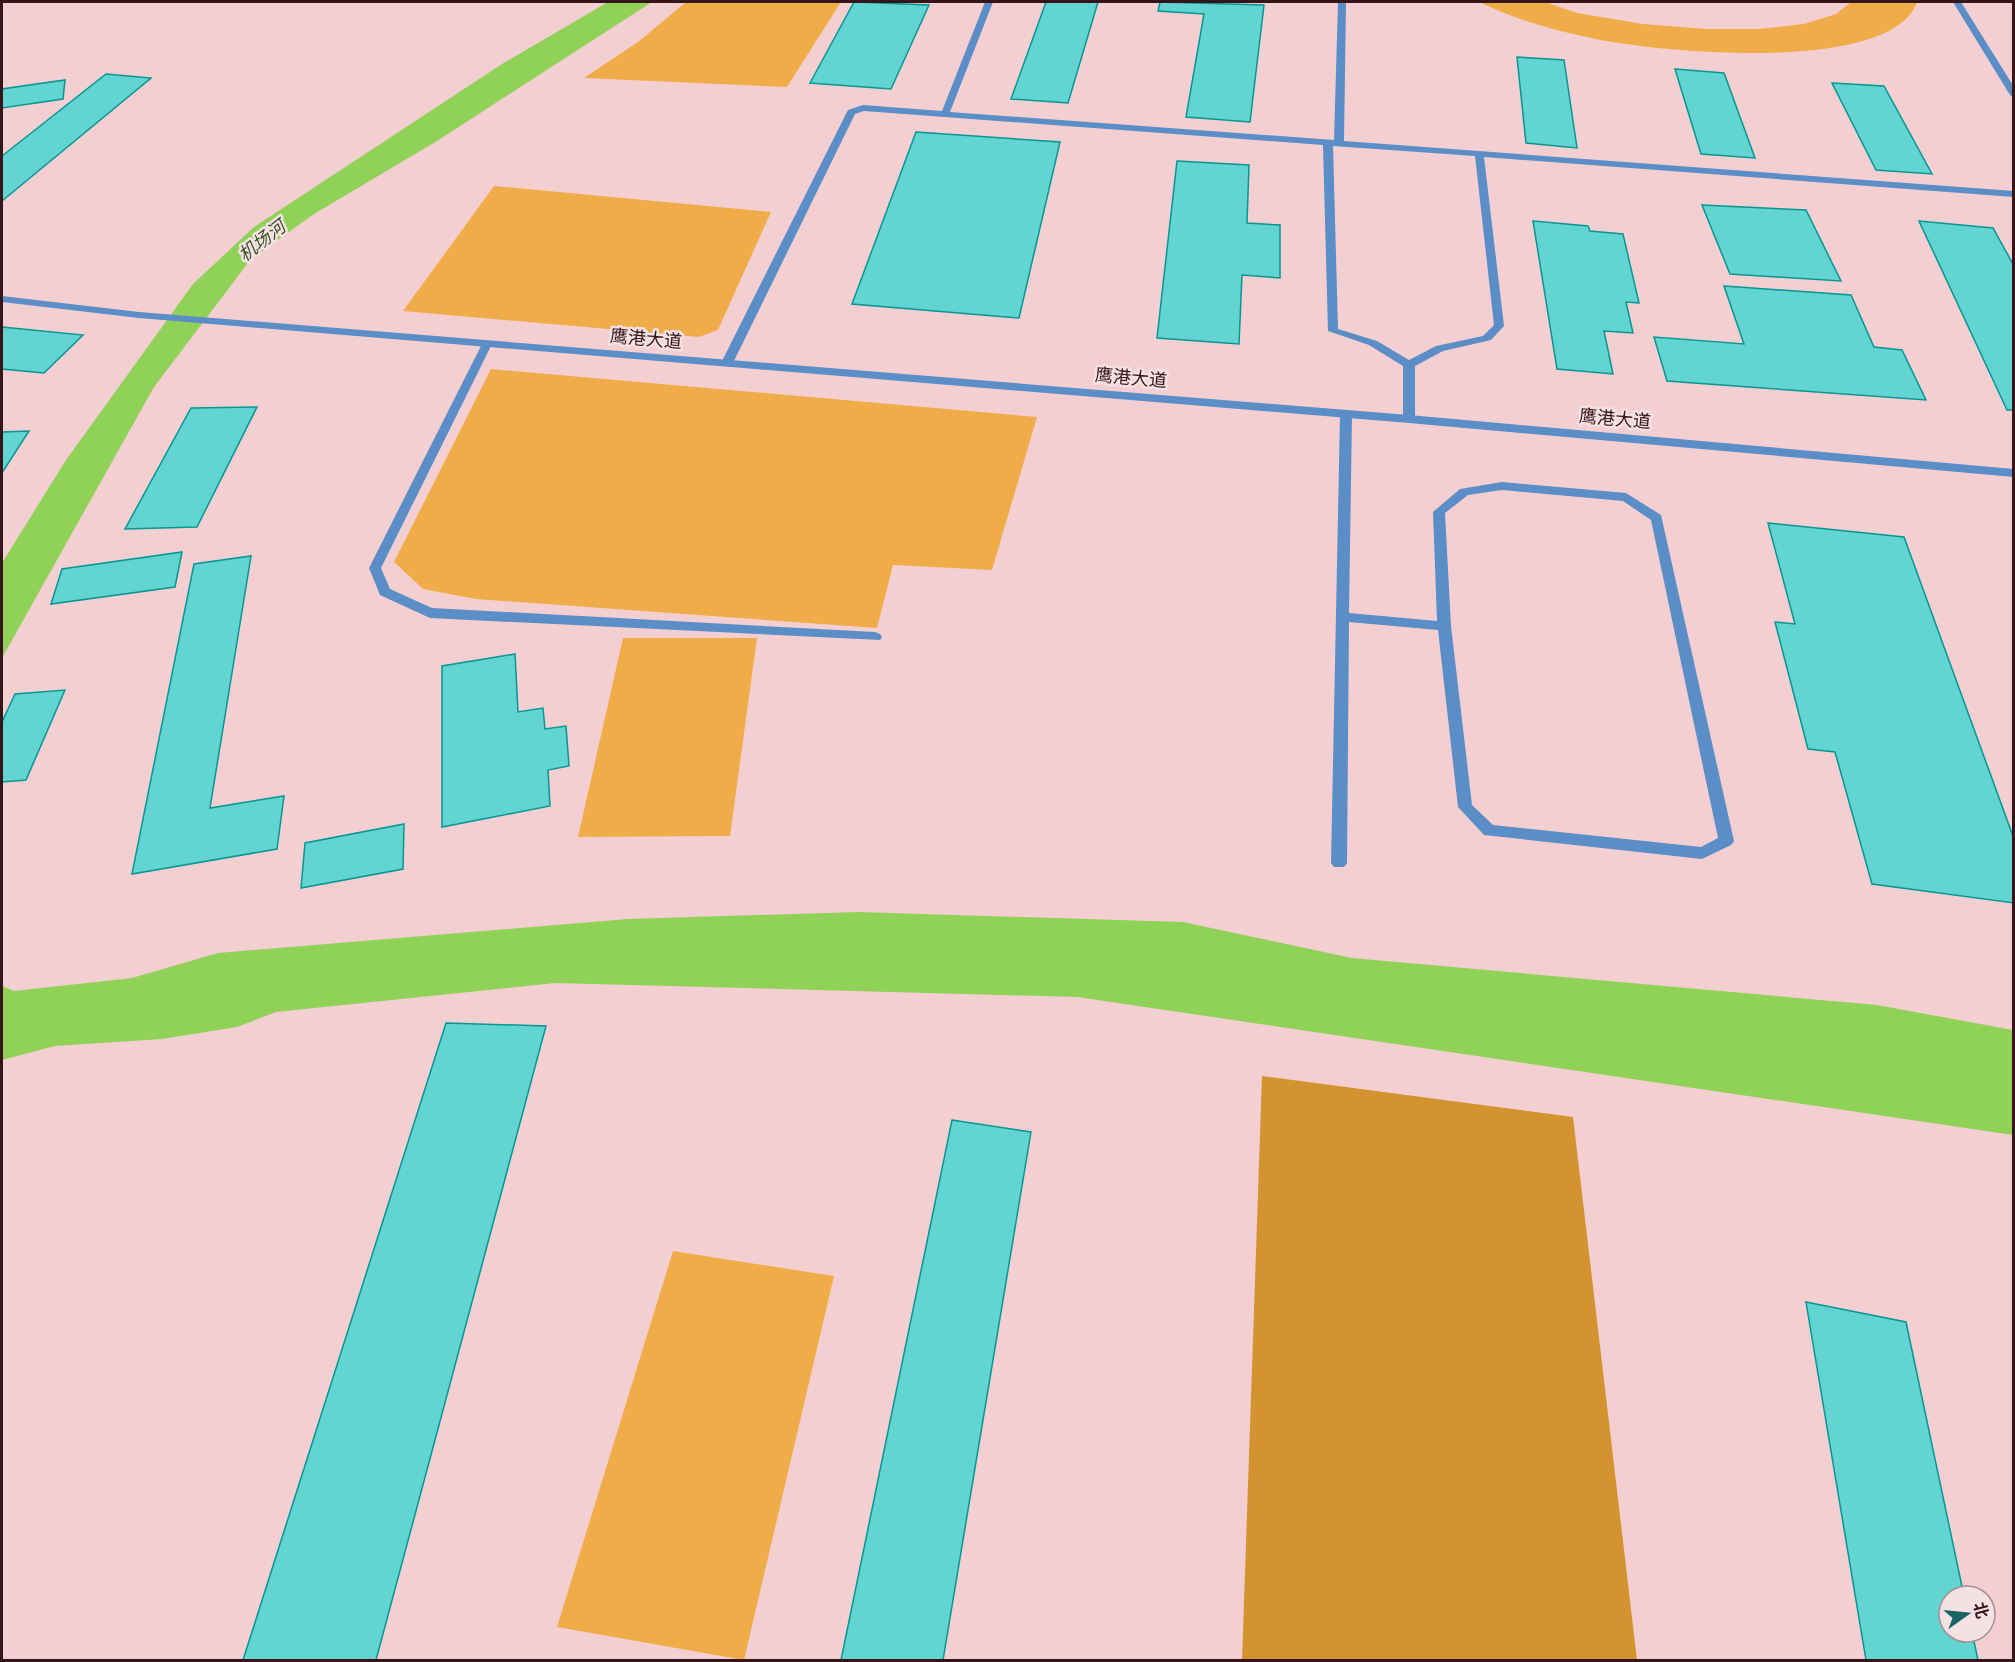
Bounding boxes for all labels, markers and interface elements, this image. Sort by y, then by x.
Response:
water label: 机场河 [233,213,292,266]
street label: 鹰港大道 [609,324,683,352]
street label: 鹰港大道 [1094,363,1168,391]
street label: 鹰港大道 [1578,404,1652,432]
north arrow [1937,1584,1997,1644]
text: 北 [1970,1600,1993,1620]

